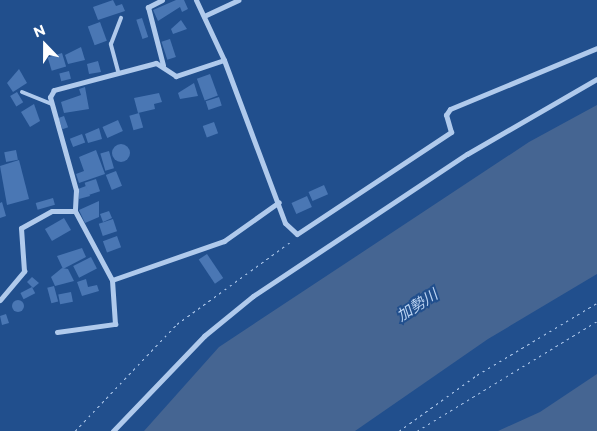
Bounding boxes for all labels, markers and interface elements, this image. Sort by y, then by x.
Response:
north arrow [20,20,70,70]
text: N [31,21,48,42]
water label: 加勢川 [393,285,441,325]

